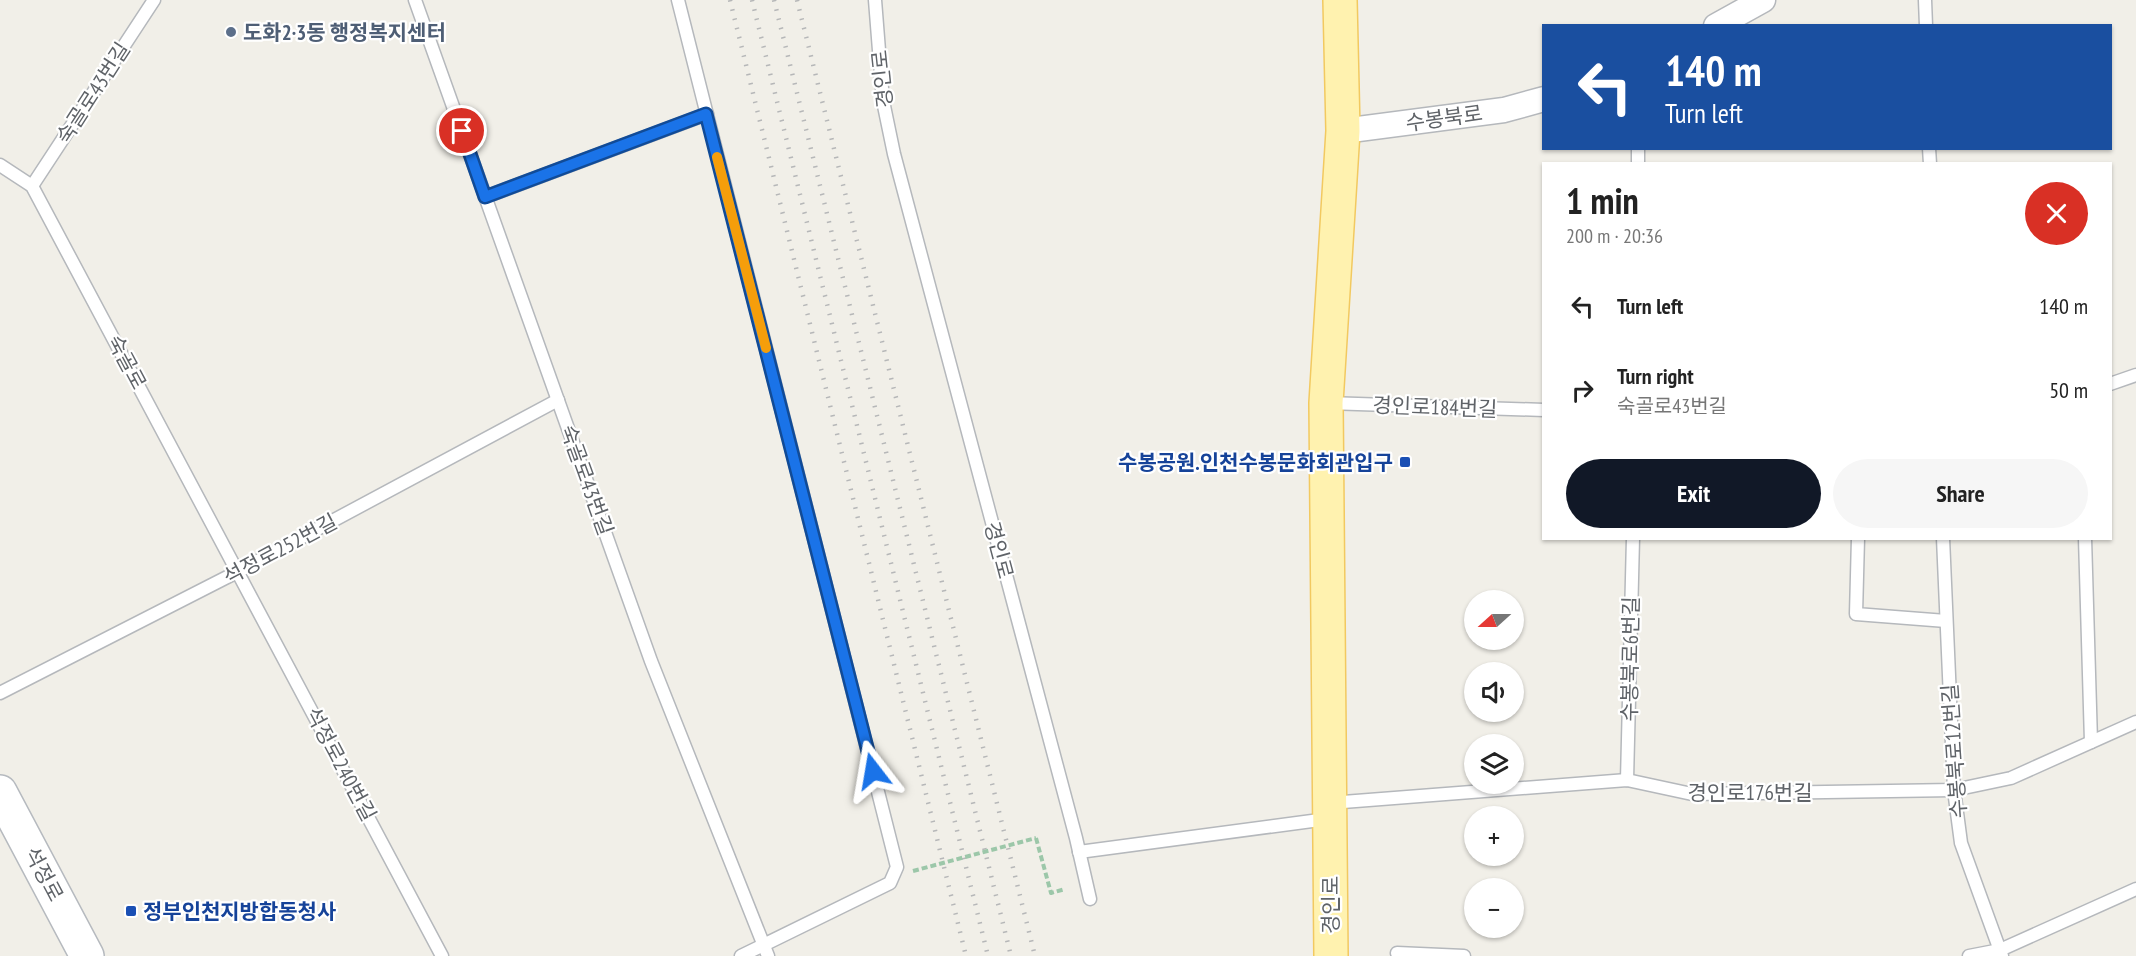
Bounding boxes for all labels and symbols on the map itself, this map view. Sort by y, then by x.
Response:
place label: 도화2·3동 행정복지센터 [243,19,446,46]
marker: 도화2·3동 행정복지센터 [224,25,238,39]
street label: 숙골로43번길 [50,37,136,149]
street label: 경인로 [866,49,898,109]
street label: 수봉북로 [1404,99,1484,137]
pin [436,105,487,156]
street label: 숙골로 [101,330,153,394]
street label: 경인로184번길 [1372,391,1498,423]
street label: 숙골로43번길 [555,421,619,539]
place label: 수봉공원.인천수봉문화회관입구 [1118,449,1393,476]
marker: 수봉공원.인천수봉문화회관입구 [1398,455,1412,469]
street label: 석정로252번길 [218,508,342,590]
street label: 경인로 [978,519,1020,581]
north arrow [1464,590,1524,650]
street label: 수봉북로6번길 [1615,596,1645,722]
street label: 수봉북로12번길 [1936,683,1972,819]
street label: 석정로240번길 [300,702,382,826]
position arrow [841,739,905,803]
street label: 경인로176번길 [1688,779,1812,806]
street label: 석정로 [18,842,70,906]
street label: 경인로 [1317,876,1344,934]
place label: 정부인천지방합동청사 [143,898,336,925]
marker: 정부인천지방합동청사 [124,904,138,918]

